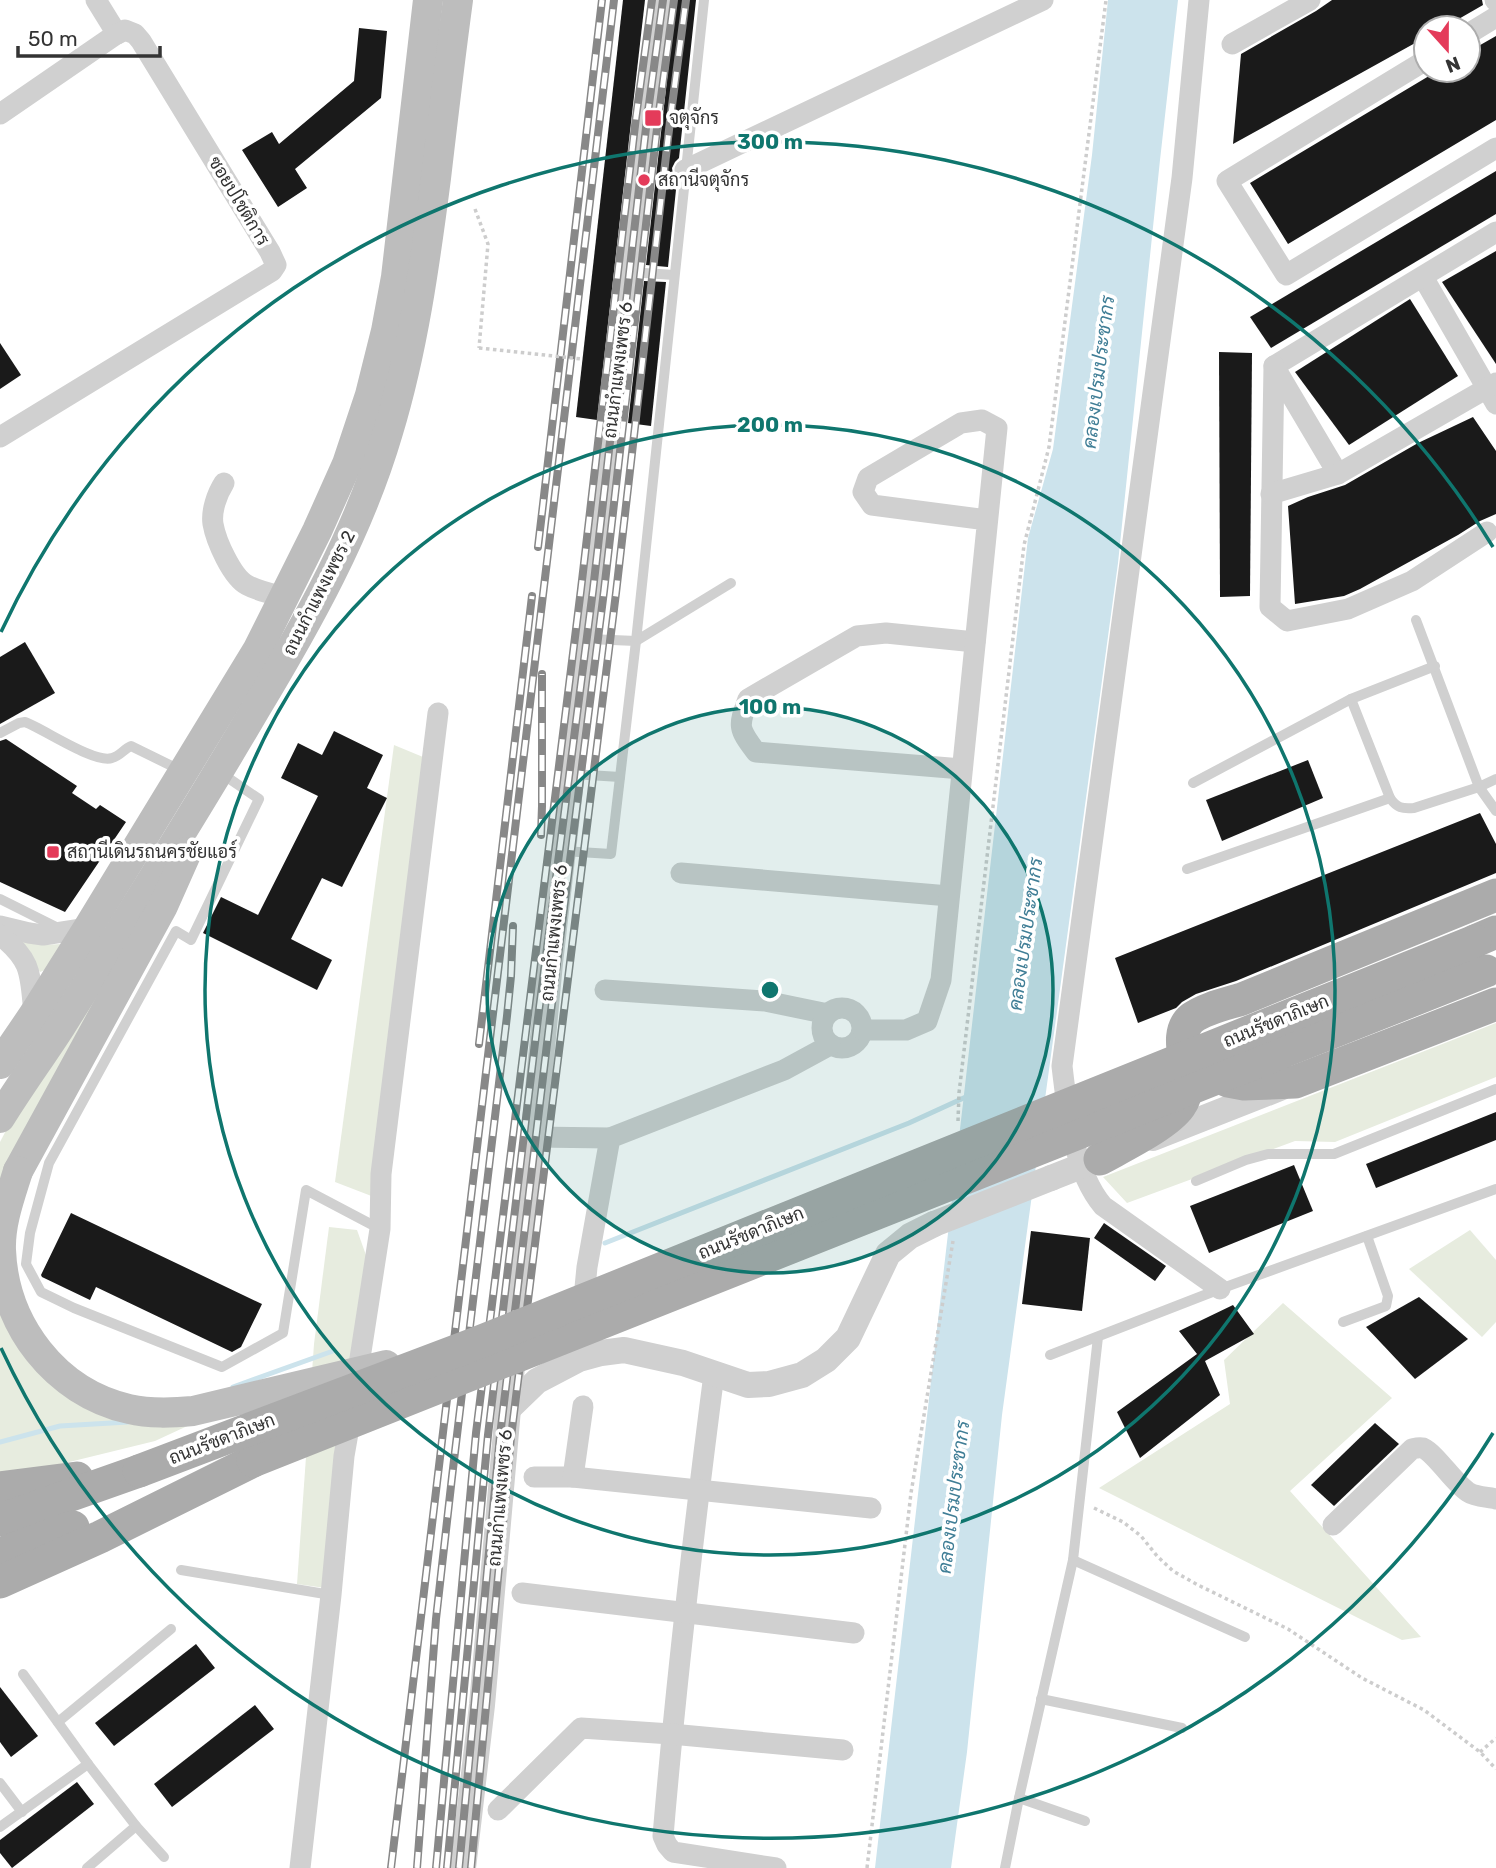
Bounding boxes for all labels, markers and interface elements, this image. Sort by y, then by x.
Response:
scale bar [18,14,159,58]
north arrow [1412,14,1482,84]
text: 50 m [28,26,78,51]
text: N [1442,51,1463,78]
place label: จตุจักร [669,107,719,130]
marker: จตุจักร [643,108,663,128]
text: 300 m [737,129,803,154]
street label: ซอยปโชติการ [204,151,276,250]
place label: สถานีจตุจักร [658,167,749,192]
marker: สถานีจตุจักร [636,172,652,188]
water label: คลองเปรมประชากร [1078,293,1119,450]
street label: ถนนกำแพงเพชร 6 [599,300,637,440]
text: 200 m [737,412,803,437]
street label: ถนนกำแพงเพชร 2 [278,527,360,659]
text: 100 m [739,694,801,719]
place label: สถานีเดินรถนครชัยแอร์ [67,839,237,863]
marker: สถานีเดินรถนครชัยแอร์ [45,844,61,860]
water label: คลองเปรมประชากร [1003,855,1048,1012]
street label: ถนนกำแพงเพชร 6 [536,863,572,1003]
centre of rings [758,978,782,1002]
street label: ถนนรัชดาภิเษก [1220,990,1332,1052]
street label: ถนนรัชดาภิเษก [695,1202,807,1264]
street label: ถนนรัชดาภิเษก [166,1409,278,1469]
water label: คลองเปรมประชากร [933,1418,974,1575]
street label: ถนนกำแพงเพชร 6 [483,1428,517,1567]

